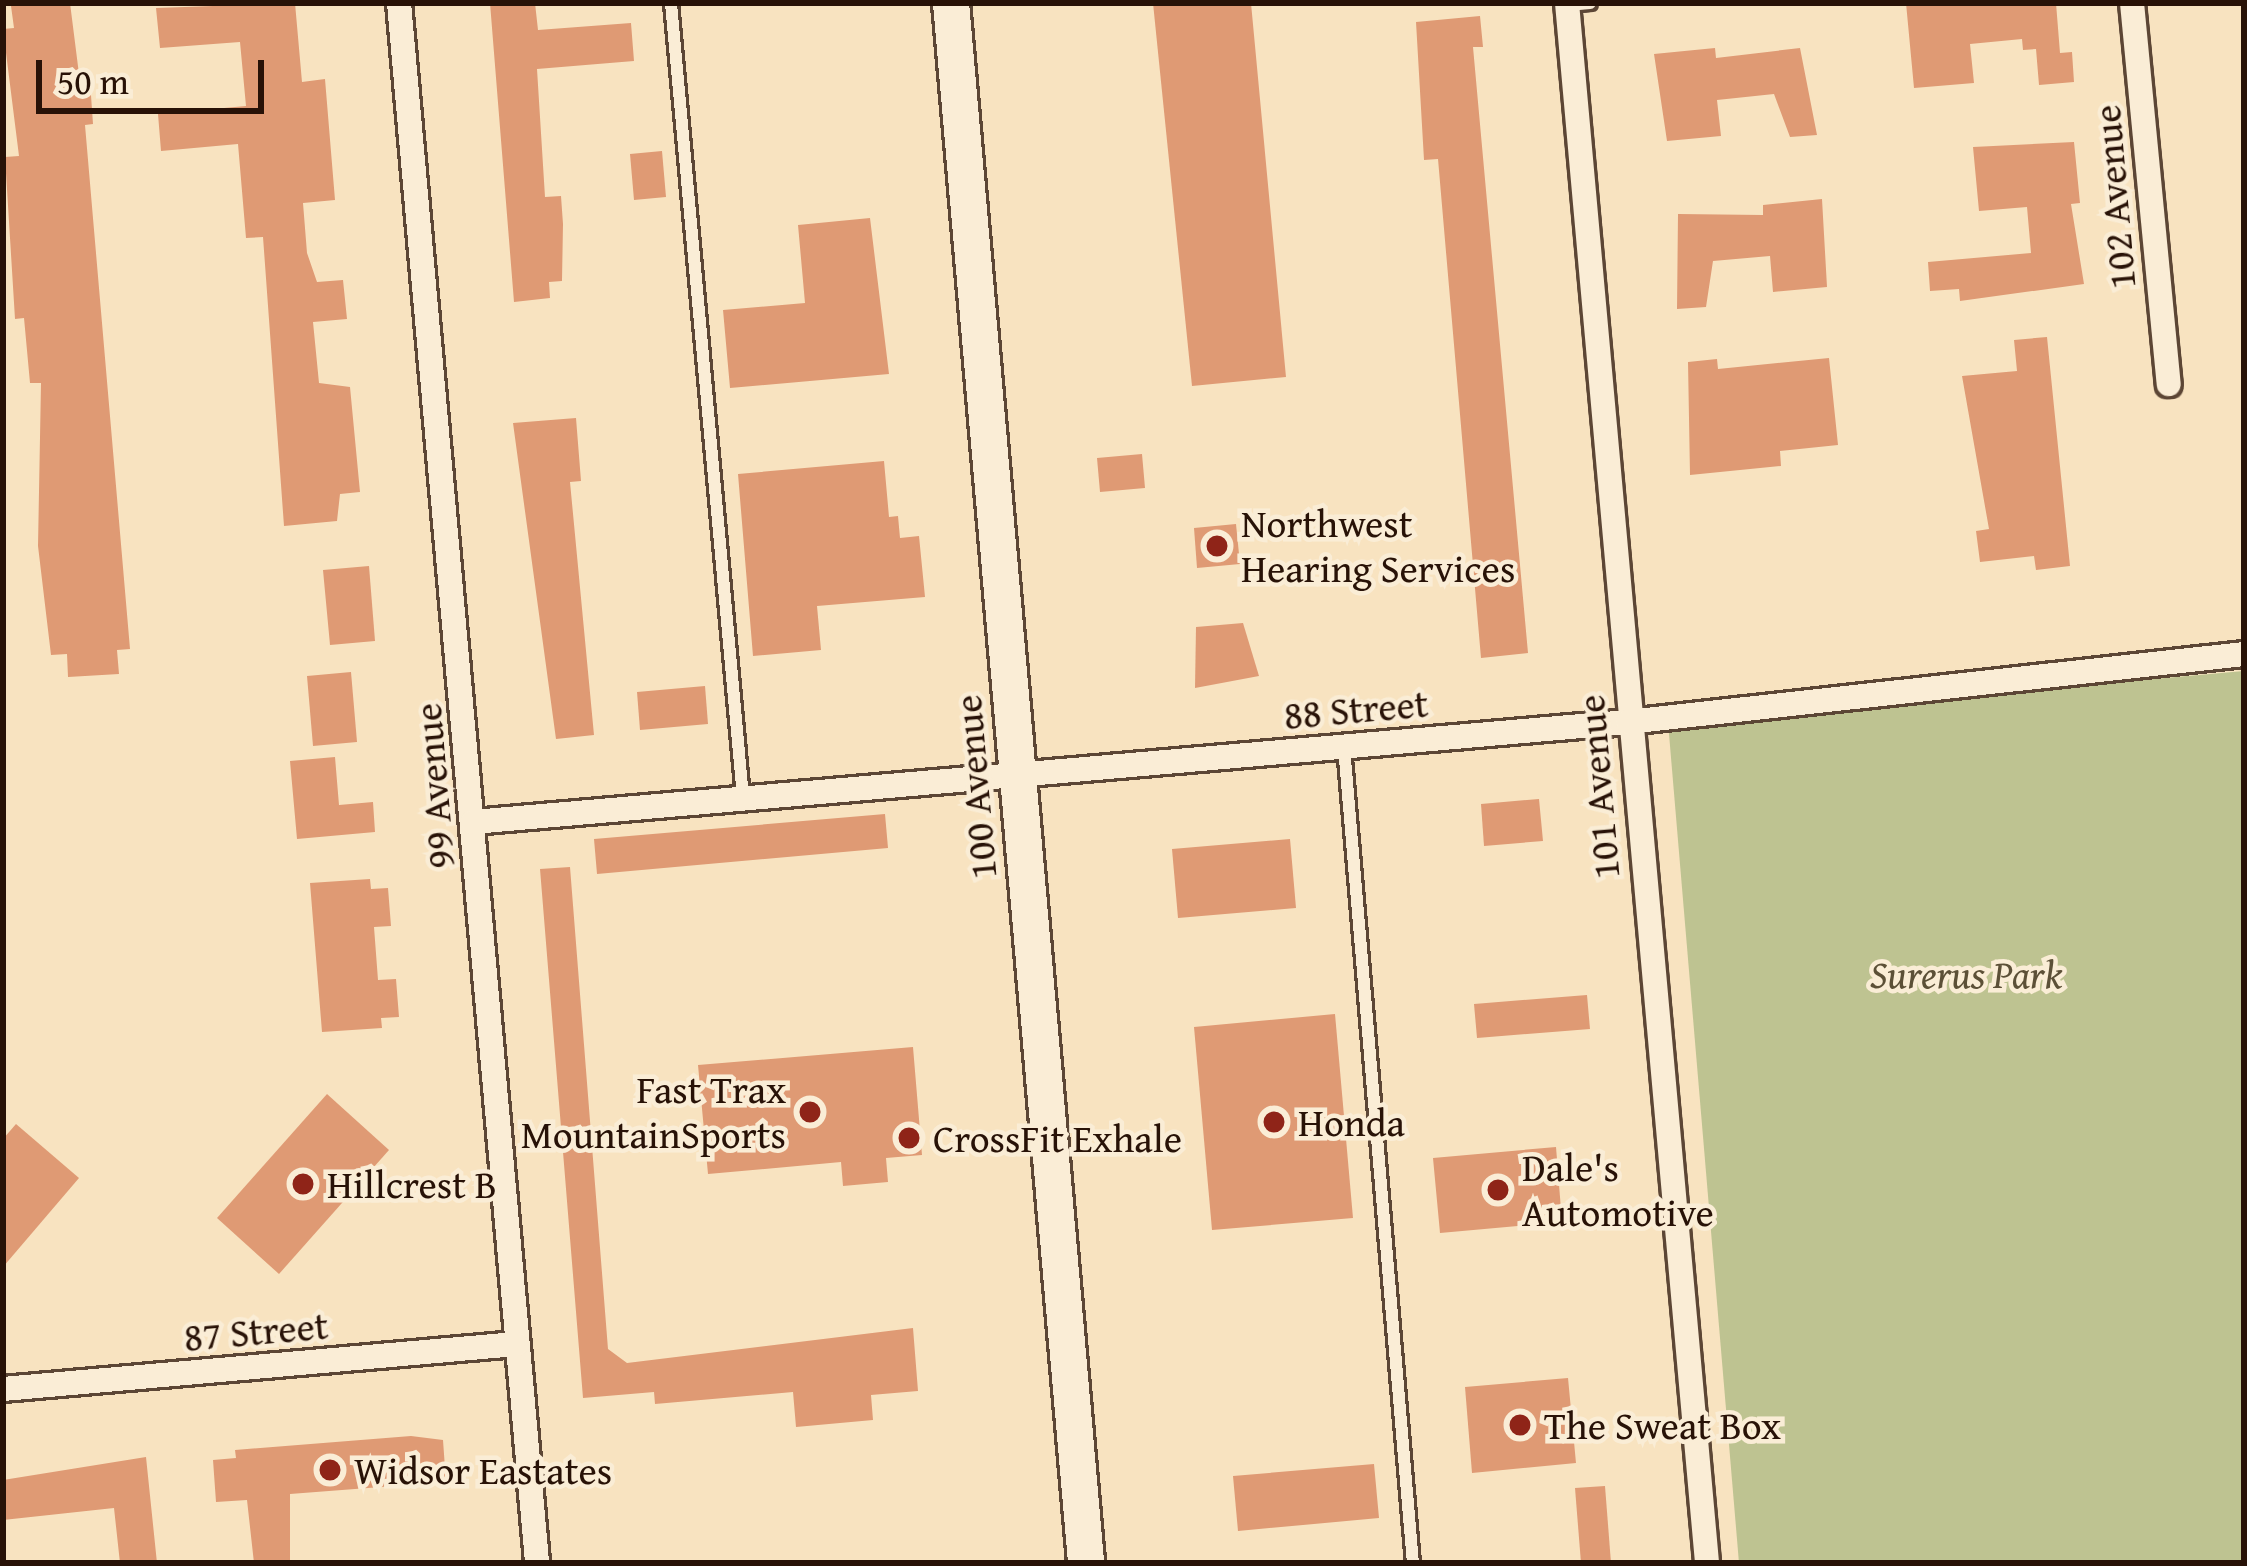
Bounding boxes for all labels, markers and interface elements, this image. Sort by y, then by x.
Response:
scale bar [42,36,270,110]
text: 50 m [57,54,129,107]
street label: 102 Avenue [2083,103,2145,291]
place label: Northwest Hearing Services [1241,501,1515,592]
marker: Northwest Hearing Services [1204,533,1230,559]
street label: 88 Street [1282,679,1430,739]
street label: 100 Avenue [944,693,1006,881]
street label: 101 Avenue [1567,693,1629,881]
street label: 99 Avenue [403,701,465,871]
park label: Surerus Park [1870,951,2062,997]
place label: Fast Trax MountainSports [521,1067,786,1158]
marker: Fast Trax MountainSports [797,1099,823,1125]
place label: Honda [1298,1099,1405,1145]
marker: Honda [1261,1109,1287,1135]
place label: CrossFit Exhale [933,1115,1182,1161]
marker: CrossFit Exhale [896,1125,922,1151]
place label: Dale's Automotive [1522,1145,1714,1236]
place label: Hillcrest B [327,1161,497,1207]
marker: Hillcrest B [290,1171,316,1197]
marker: Dale's Automotive [1485,1177,1511,1203]
street label: 87 Street [182,1301,330,1361]
place label: The Sweat Box [1544,1402,1781,1448]
marker: The Sweat Box [1507,1412,1533,1438]
place label: Widsor Eastates [354,1447,612,1493]
marker: Widsor Eastates [317,1457,343,1483]

